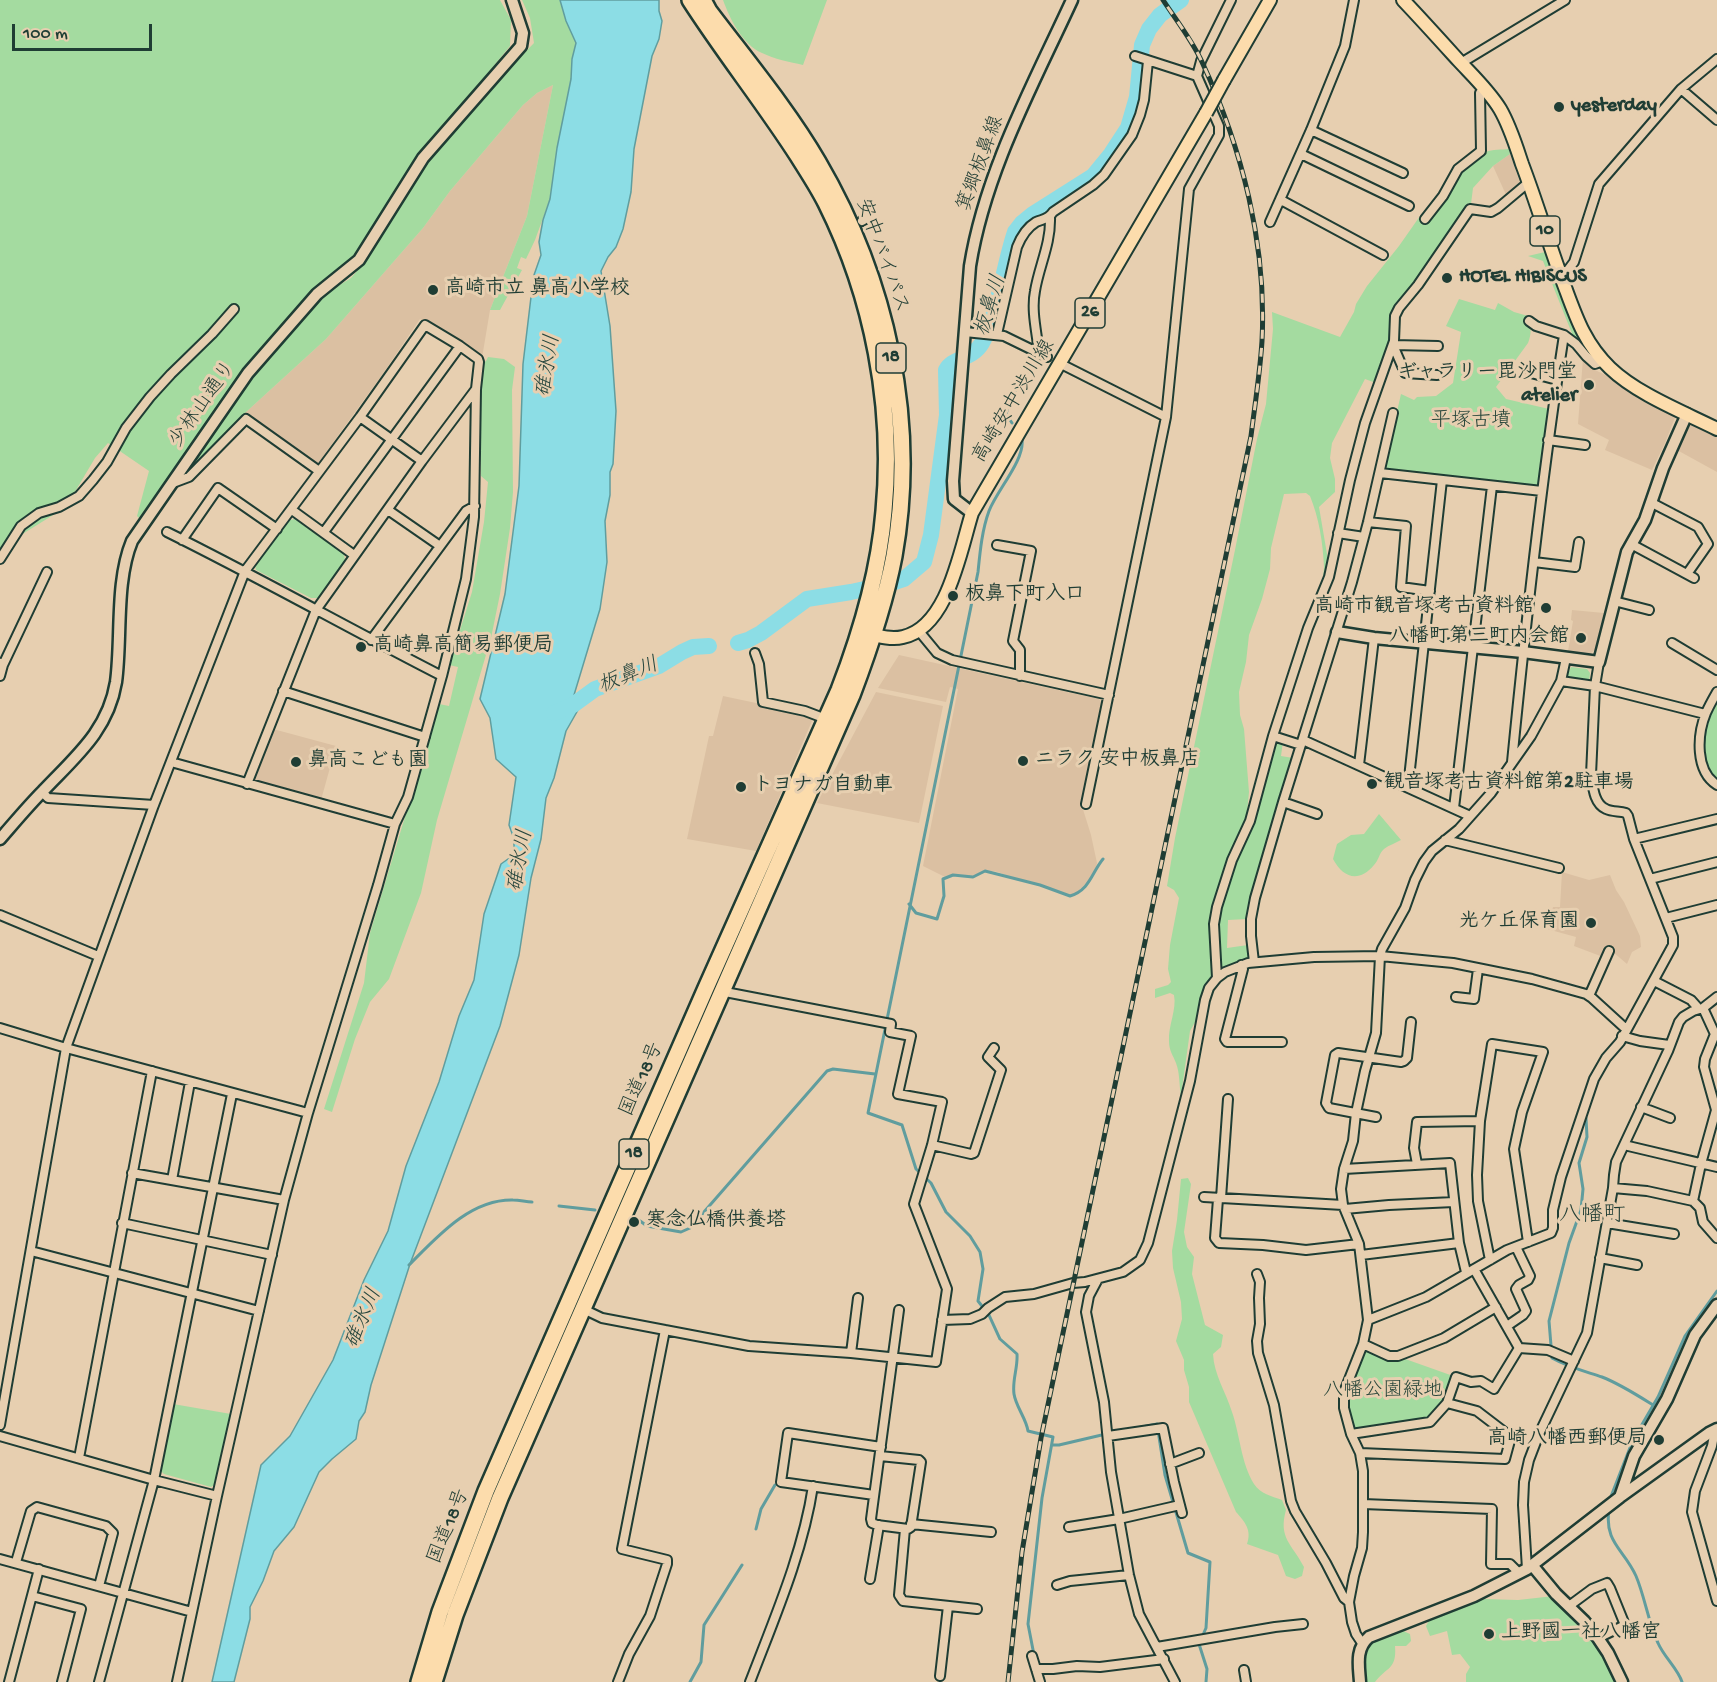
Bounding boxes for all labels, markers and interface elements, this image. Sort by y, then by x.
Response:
scale bar [15,12,154,50]
text: 100 m [23,24,68,45]
place label: yesterday [1571,95,1657,119]
marker: yesterday [1552,100,1566,114]
street label: 箕郷板鼻線 [954,113,1010,215]
street label: 安中バイパス [849,196,913,316]
road number: 10 [1530,216,1560,246]
place label: HOTEL HIBISCUS [1459,266,1587,290]
marker: HOTEL HIBISCUS [1440,271,1454,285]
water label: 板鼻川 [971,272,1013,340]
place label: 高崎市立 鼻高小学校 [445,278,630,302]
marker: 高崎市立 鼻高小学校 [426,283,440,297]
road number: 26 [1075,298,1105,328]
water label: 碓氷川 [533,333,567,399]
street label: 高崎安中渋川線 [969,336,1061,468]
road number: 18 [876,343,906,373]
street label: 少林山通り [165,357,243,453]
place label: ギャラリー毘沙門堂 atelier [1397,362,1577,409]
marker: ギャラリー毘沙門堂 atelier [1582,378,1596,392]
park label: 平塚古墳 [1431,410,1511,434]
place label: 板鼻下町入口 [965,584,1085,608]
marker: 板鼻下町入口 [946,589,960,603]
place label: 高崎市観音塚考古資料館 [1314,596,1534,620]
marker: 高崎市観音塚考古資料館 [1539,601,1553,615]
place label: 八幡町第三町内会館 [1389,626,1569,650]
marker: 八幡町第三町内会館 [1574,631,1588,645]
place label: 高崎鼻高簡易郵便局 [373,635,553,659]
marker: 高崎鼻高簡易郵便局 [354,640,368,654]
water label: 板鼻川 [595,654,663,700]
place label: ニラク 安中板鼻店 [1035,749,1200,773]
place label: 鼻高こども園 [308,750,428,774]
marker: ニラク 安中板鼻店 [1016,754,1030,768]
marker: 鼻高こども園 [289,755,303,769]
place label: 観音塚考古資料館第2駐車場 [1384,772,1634,796]
place label: トヨナガ自動車 [753,775,893,799]
marker: 観音塚考古資料館第2駐車場 [1365,777,1379,791]
marker: トヨナガ自動車 [734,780,748,794]
water label: 碓氷川 [504,828,540,894]
place label: 光ケ丘保育園 [1459,911,1579,935]
marker: 光ケ丘保育園 [1584,916,1598,930]
street label: 国道18号 [616,1039,670,1121]
road number: 18 [619,1139,649,1169]
district label: 八幡町 [1559,1204,1625,1230]
place label: 寒念仏橋供養塔 [646,1210,786,1234]
marker: 寒念仏橋供養塔 [627,1215,641,1229]
water label: 碓氷川 [341,1285,389,1353]
park label: 八幡公園緑地 [1323,1380,1443,1404]
place label: 高崎八幡西郵便局 [1487,1428,1647,1452]
marker: 高崎八幡西郵便局 [1652,1433,1666,1447]
street label: 国道18号 [424,1486,476,1568]
place label: 上野國一社八幡宮 [1501,1622,1661,1646]
marker: 上野國一社八幡宮 [1482,1627,1496,1641]

